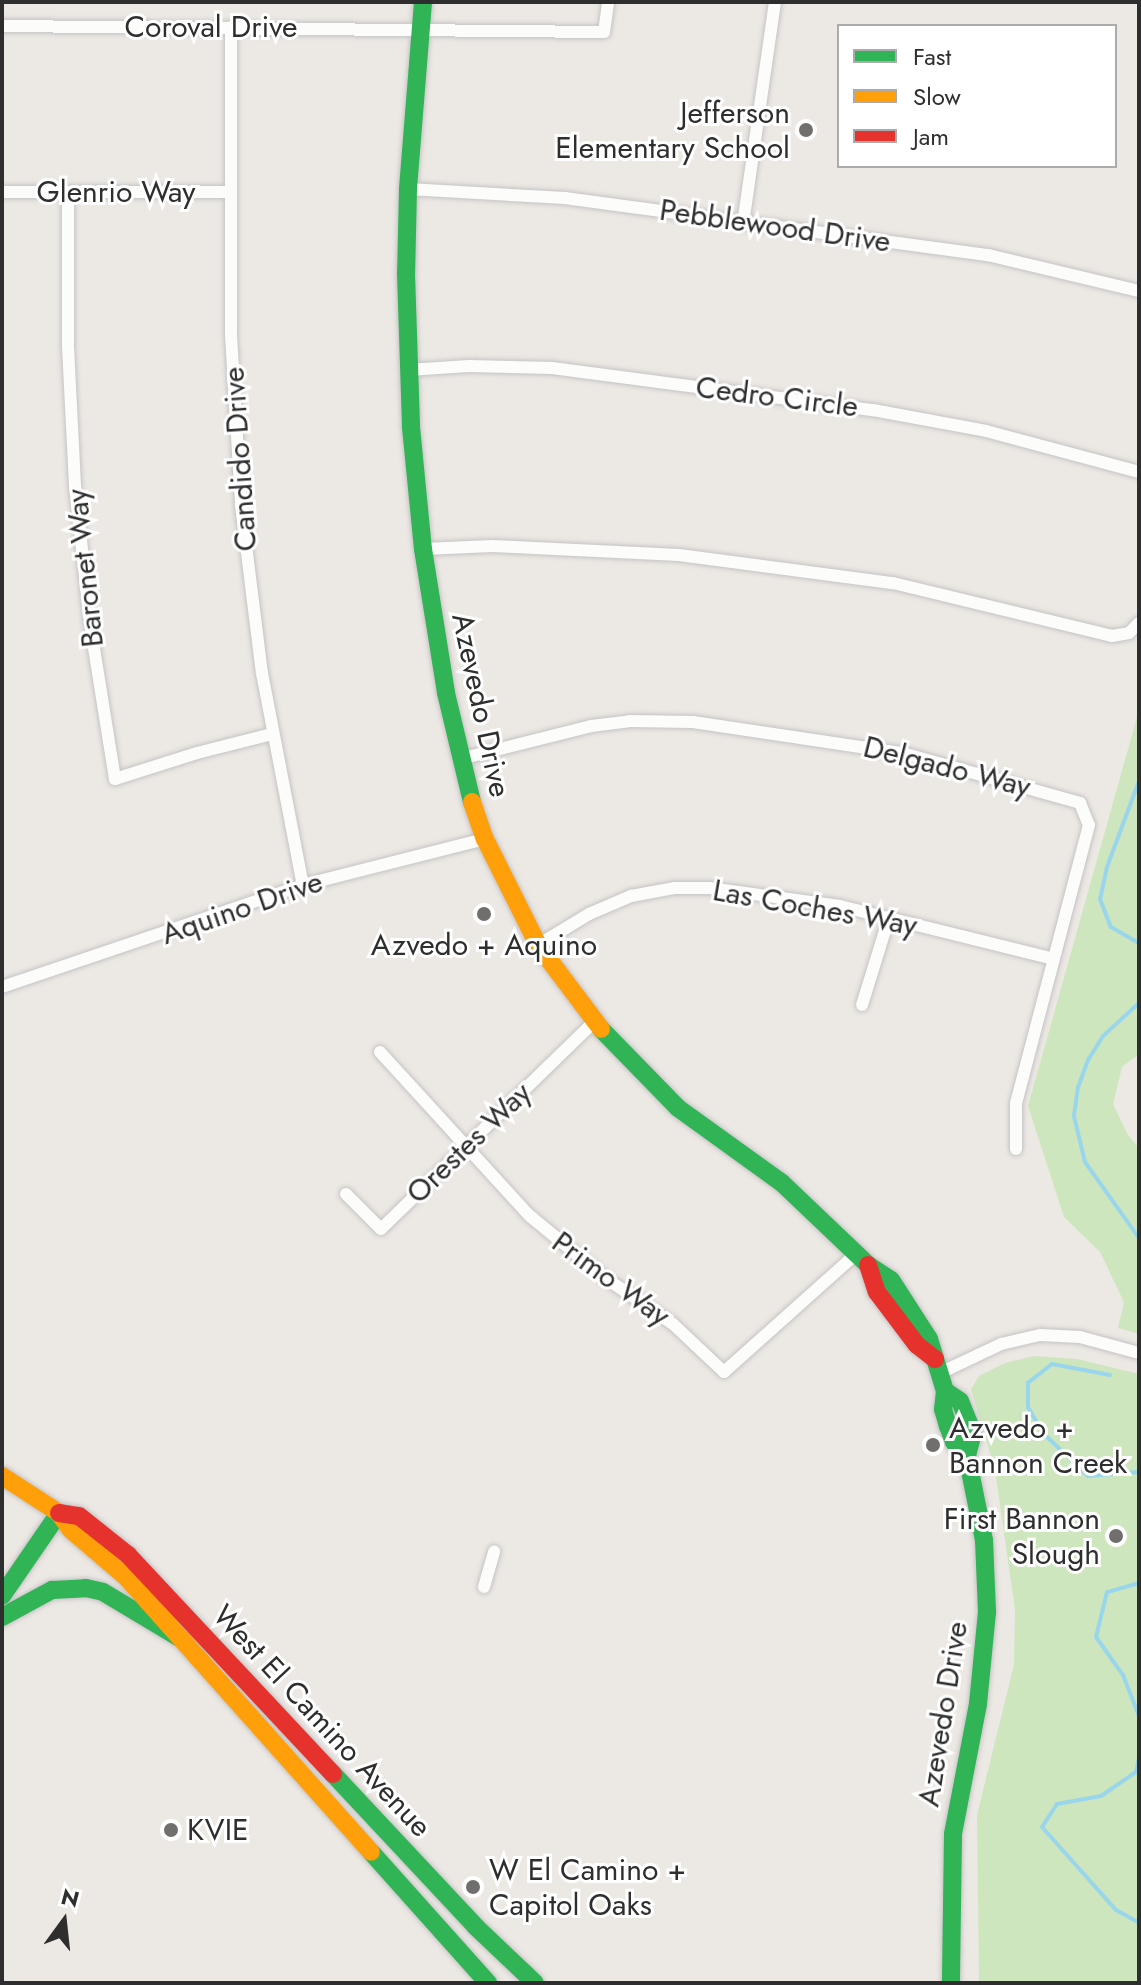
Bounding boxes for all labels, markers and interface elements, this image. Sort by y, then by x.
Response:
street label: Coroval Drive [125,9,297,45]
legend [837,24,1117,168]
text: Fast [913,39,951,74]
text: Slow [913,79,961,114]
place label: Jefferson Elementary School [555,95,790,166]
text: Jam [913,119,949,154]
marker: Jefferson Elementary School [797,121,815,139]
street label: Glenrio Way [37,174,195,210]
street label: Pebblewood Drive [657,192,893,260]
street label: Candido Drive [216,366,264,552]
street label: Cedro Circle [694,369,860,425]
street label: Baronet Way [59,487,111,649]
street label: Azevedo Drive [444,610,518,800]
street label: Delgado Way [860,729,1034,805]
street label: Aquino Drive [157,864,327,952]
street label: Las Coches Way [710,872,920,944]
marker: Azvedo + Aquino [475,905,493,923]
place label: Azvedo + Aquino [371,927,597,963]
street label: Orestes Way [399,1075,539,1211]
street label: Primo Way [545,1224,677,1334]
place label: Azvedo + Bannon Creek [949,1410,1127,1480]
marker: Azvedo + Bannon Creek [924,1436,942,1454]
place label: First Bannon Slough [944,1501,1100,1572]
marker: First Bannon Slough [1107,1527,1125,1545]
street label: West El Camino Avenue [205,1597,439,1845]
street label: Azevedo Drive [911,1619,975,1809]
place label: KVIE [187,1812,248,1848]
marker: KVIE [162,1821,180,1839]
place label: W El Camino + Capitol Oaks [489,1852,686,1922]
marker: W El Camino + Capitol Oaks [464,1878,482,1896]
text: N [58,1880,83,1916]
north arrow [24,1881,104,1961]

